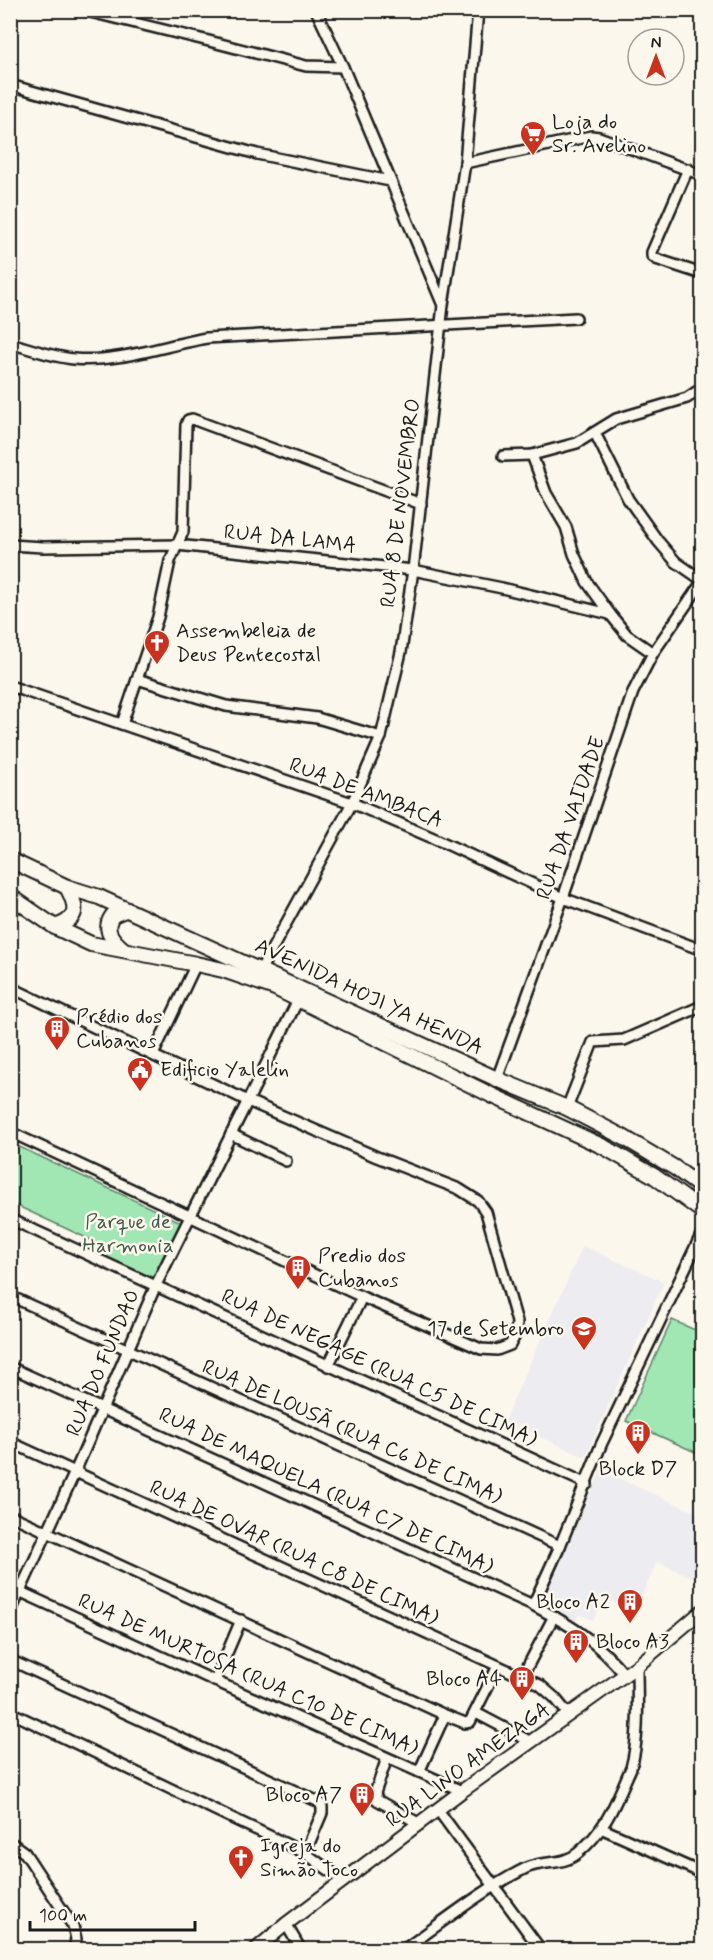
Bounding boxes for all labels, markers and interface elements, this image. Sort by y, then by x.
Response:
north arrow [626,27,686,87]
text: N [651,33,661,54]
place label: Loja do Sr. Avelino [552,108,646,160]
supermarket icon: Loja do Sr. Avelino [518,119,548,157]
street label: RUA 8 DE NOVEMBRO [374,397,428,609]
street label: RUA DA LAMA [222,518,358,560]
place label: Assembeleia de Deus Pentecostal [176,617,321,669]
church icon: Assembeleia de Deus Pentecostal [142,628,172,666]
street label: RUA DA VAIDADE [530,733,612,903]
street label: RUA DE AMBACA [285,751,447,835]
street label: AVENIDA HOJI YA HENDA [250,932,488,1062]
place label: Prédio dos Cubanos [76,1003,162,1055]
building icon: Prédio dos Cubanos [42,1014,72,1052]
public building icon: Edificio Yalelin [125,1055,155,1093]
place label: Edificio Yalelin [160,1056,289,1084]
park label: Parque de Harmonia [82,1208,174,1260]
place label: Predio dos Cubanos [318,1242,406,1294]
building icon: Predio dos Cubanos [283,1253,313,1291]
street label: RUA DE NEGAGE (RUA C5 DE CIMA) [217,1282,542,1454]
street label: RUA DO FUNDAO [59,1285,147,1441]
school or university icon: 17 de Setembro [569,1314,599,1352]
place label: 17 de Setembro [427,1315,564,1343]
street label: RUA DE LOUSÃ (RUA C6 DE CIMA) [197,1353,507,1511]
street label: RUA DE MAQUELA (RUA C7 DE CIMA) [154,1401,498,1581]
building icon: Block D7 [623,1418,653,1456]
place label: Block D7 [599,1455,677,1483]
street label: RUA DE OVAR (RUA C8 DE CIMA) [145,1474,444,1633]
street label: RUA DE MURTOSA (RUA C10 DE CIMA) [73,1587,423,1763]
building icon: Bloco A2 [615,1587,645,1625]
place label: Bloco A2 [536,1588,610,1616]
building icon: Bloco A3 [561,1627,591,1665]
place label: Bloco A3 [596,1628,670,1656]
building icon: Bloco A4 [507,1664,537,1702]
place label: Bloco A4 [426,1665,502,1693]
street label: RUA LINO AMEZAGA [380,1696,556,1834]
building icon: Bloco A7 [347,1780,377,1818]
place label: Bloco A7 [266,1781,342,1809]
place label: Igreja do Simão Toco [260,1832,358,1884]
church icon: Igreja do Simão Toco [226,1843,256,1881]
scale bar [30,1894,195,1932]
text: 100 m [39,1904,87,1928]

